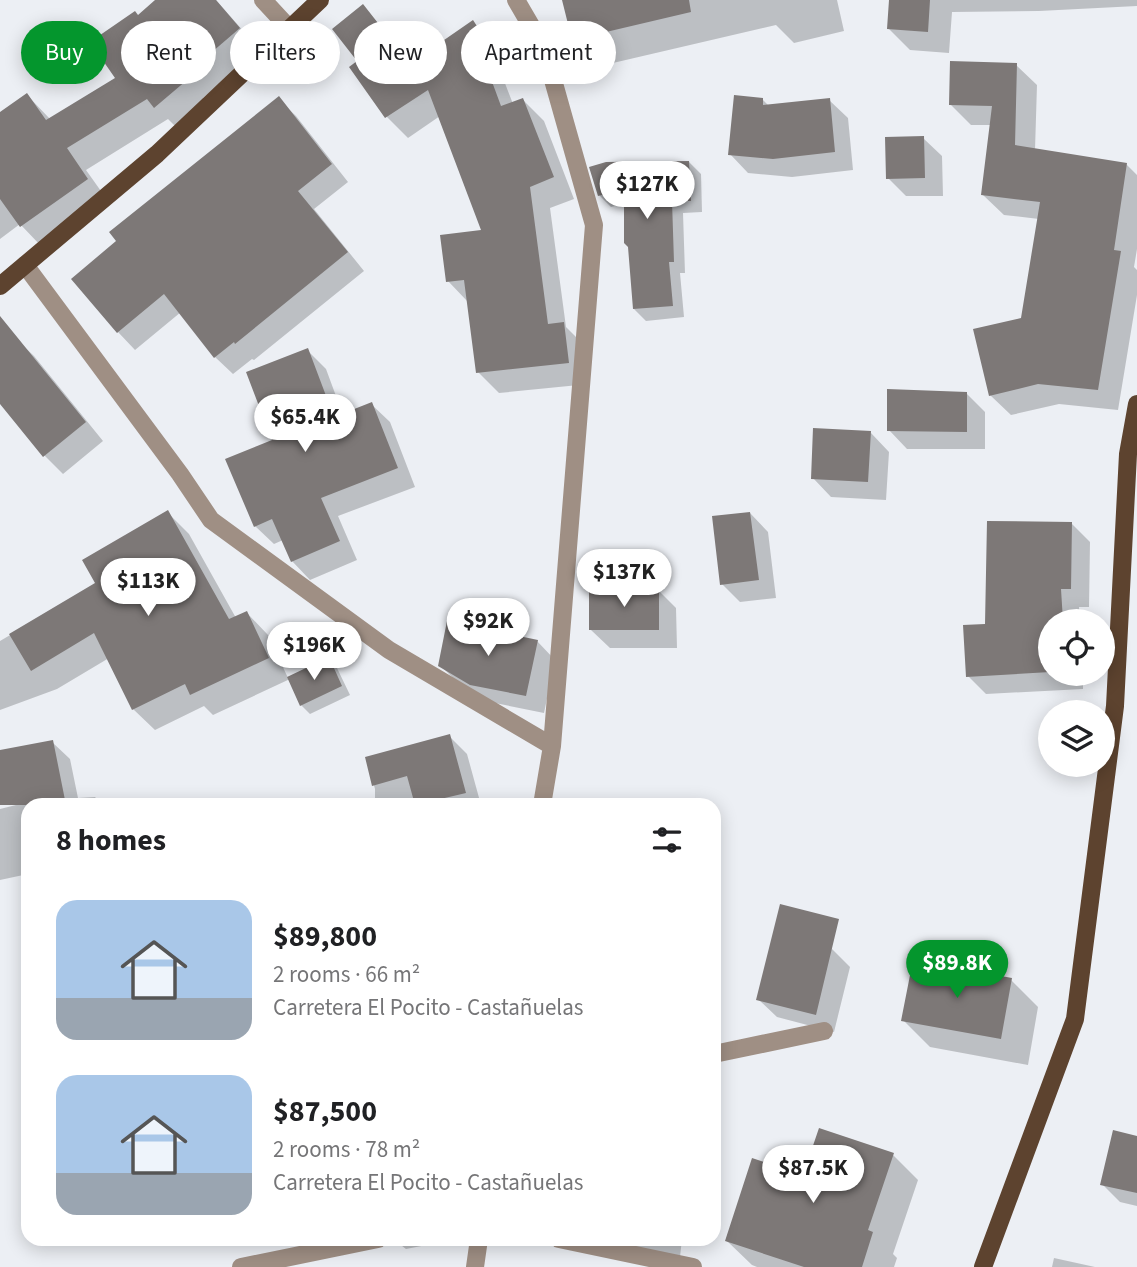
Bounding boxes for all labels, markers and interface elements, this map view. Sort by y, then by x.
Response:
chip: Buy [21,21,107,84]
chip: Rent [121,21,216,84]
chip: Filters [230,21,340,84]
chip: New [354,21,447,84]
chip: Apartment [461,21,616,84]
pin: $127K [598,162,696,221]
text: $127K [616,167,678,200]
pin: $65.4K [248,394,362,454]
text: $65.4K [270,400,340,433]
pin: $137K [575,550,673,609]
text: $137K [593,555,655,588]
pin: $113K [99,558,197,618]
text: $113K [117,564,179,597]
pin: $92K [447,598,529,658]
text: $92K [463,604,513,637]
map controls [1038,609,1115,777]
button: locate [1038,609,1115,686]
pin: $196K [265,622,363,682]
text: $196K [283,628,345,661]
button: layers [1038,700,1115,777]
text: 8 homes [56,819,166,862]
icon: filters [648,821,686,859]
text: $89,800 [273,915,377,958]
icon: home [112,928,196,1012]
pin: $89.8K [900,940,1014,1000]
text: $89.8K [922,946,992,979]
text: 2 rooms · 66 m² [273,958,420,991]
text: Carretera El Pocito - Castañuelas [273,991,583,1024]
text: $87,500 [273,1090,377,1133]
icon: home [112,1103,196,1187]
text: 2 rooms · 78 m² [273,1133,420,1166]
pin: $87.5K [756,1146,870,1205]
text: $87.5K [778,1151,848,1184]
text: Carretera El Pocito - Castañuelas [273,1166,583,1199]

